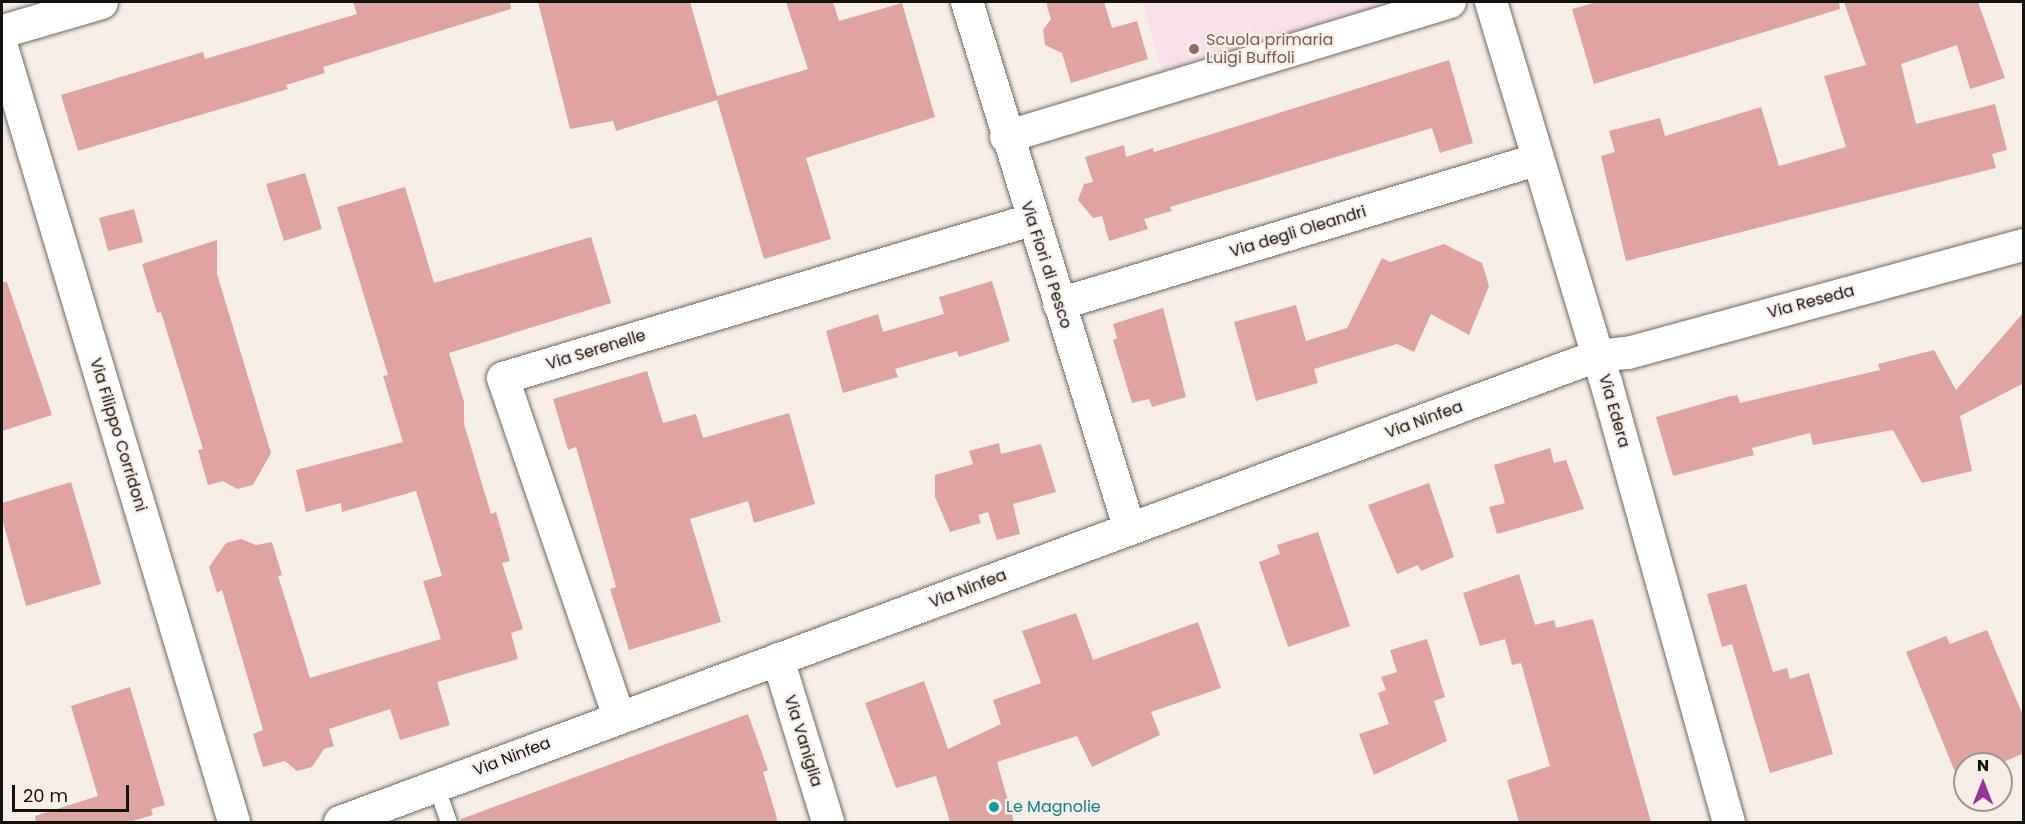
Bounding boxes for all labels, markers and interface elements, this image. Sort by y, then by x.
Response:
place label: Scuola primaria Luigi Buffoli [1206,30,1333,68]
marker: Scuola primaria Luigi Buffoli [1187,42,1201,56]
street label: Via Fiori di Pesco [1016,199,1076,331]
street label: Via degli Oleandri [1227,202,1369,262]
street label: Via Reseda [1765,281,1857,323]
street label: Via Serenelle [544,326,648,374]
street label: Via Filippo Corridoni [85,356,151,514]
street label: Via Edera [1594,372,1634,450]
street label: Via Ninfea [1383,397,1465,443]
street label: Via Ninfea [927,565,1009,613]
street label: Via Vaniglia [780,693,826,789]
street label: Via Ninfea [471,733,553,781]
north arrow [1953,752,2013,812]
text: N [1977,754,1989,777]
scale bar [15,773,132,811]
text: 20 m [23,783,68,808]
place label: Le Magnolie [1006,797,1101,817]
marker: Le Magnolie [987,800,1001,814]

